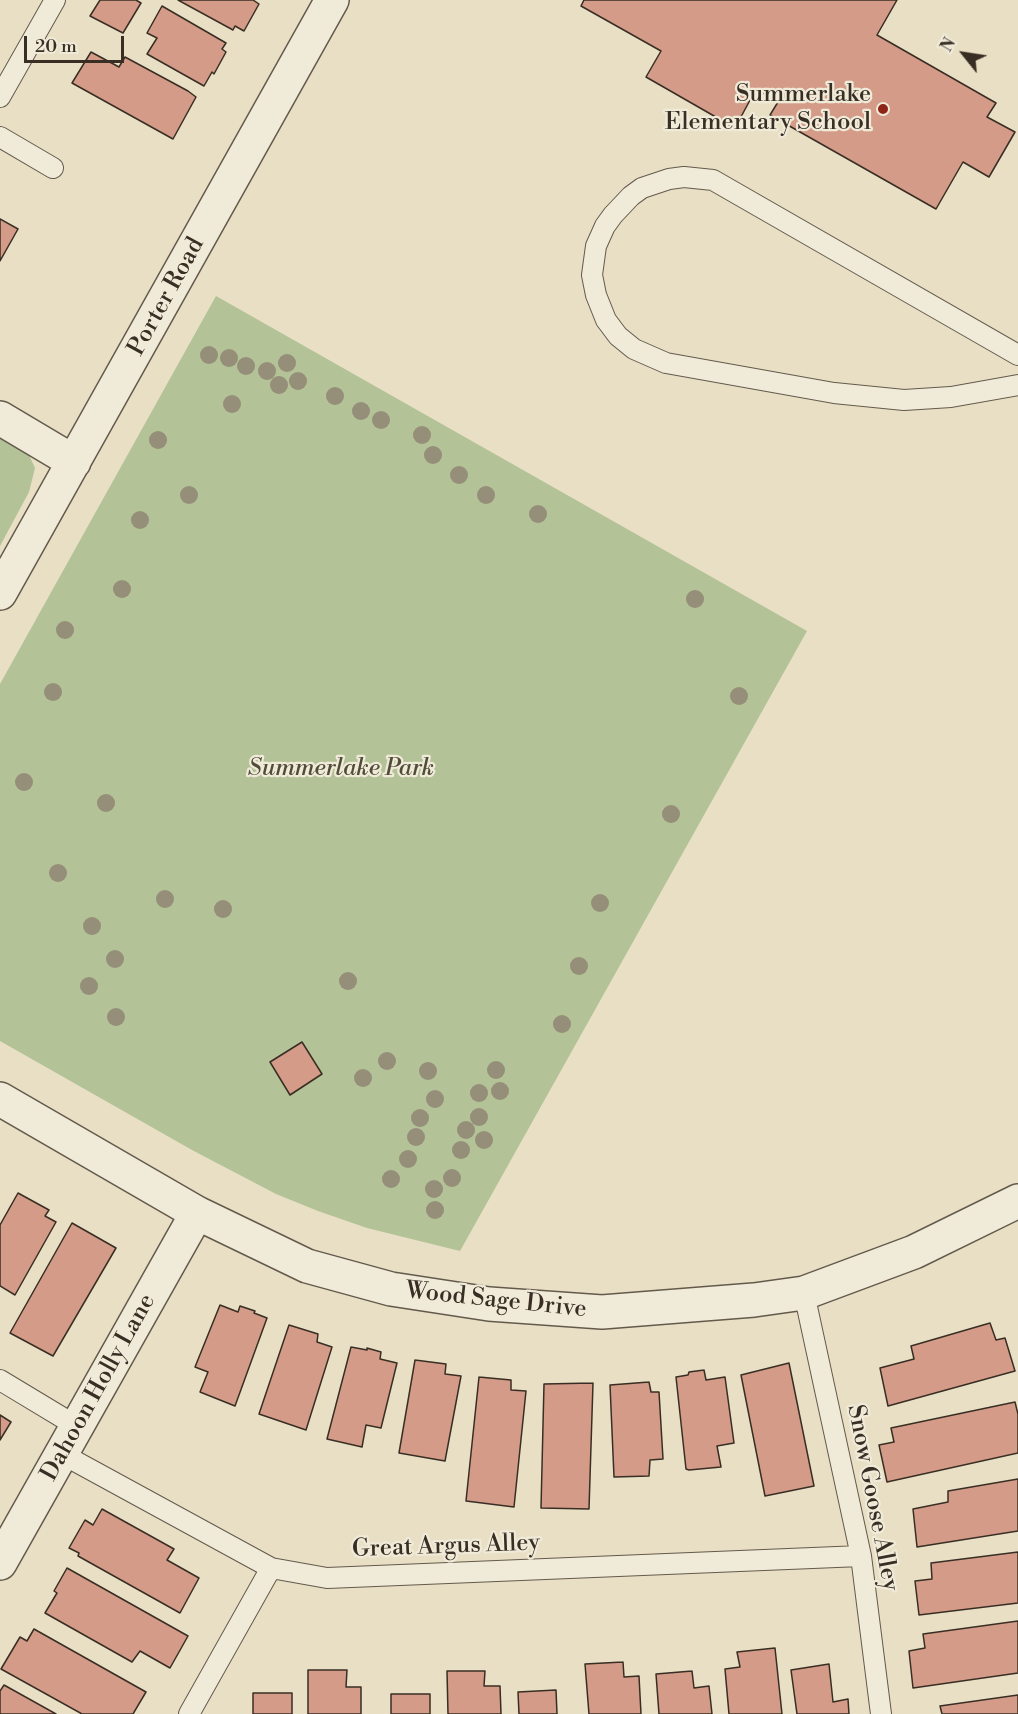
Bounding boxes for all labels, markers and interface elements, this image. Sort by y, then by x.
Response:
scale bar [27,24,128,62]
north arrow [934,24,994,84]
text: 20 m [35,35,77,58]
text: N [937,35,960,55]
place label: Summerlake Elementary School [665,81,871,137]
marker: Summerlake Elementary School [876,102,890,116]
street label: Porter Road [123,233,211,361]
park label: Summerlake Park [248,755,434,783]
street label: Wood Sage Drive [404,1277,588,1325]
street label: Dahoon Holly Lane [36,1289,162,1487]
street label: Snow Goose Alley [840,1402,904,1594]
street label: Great Argus Alley [351,1529,541,1565]

